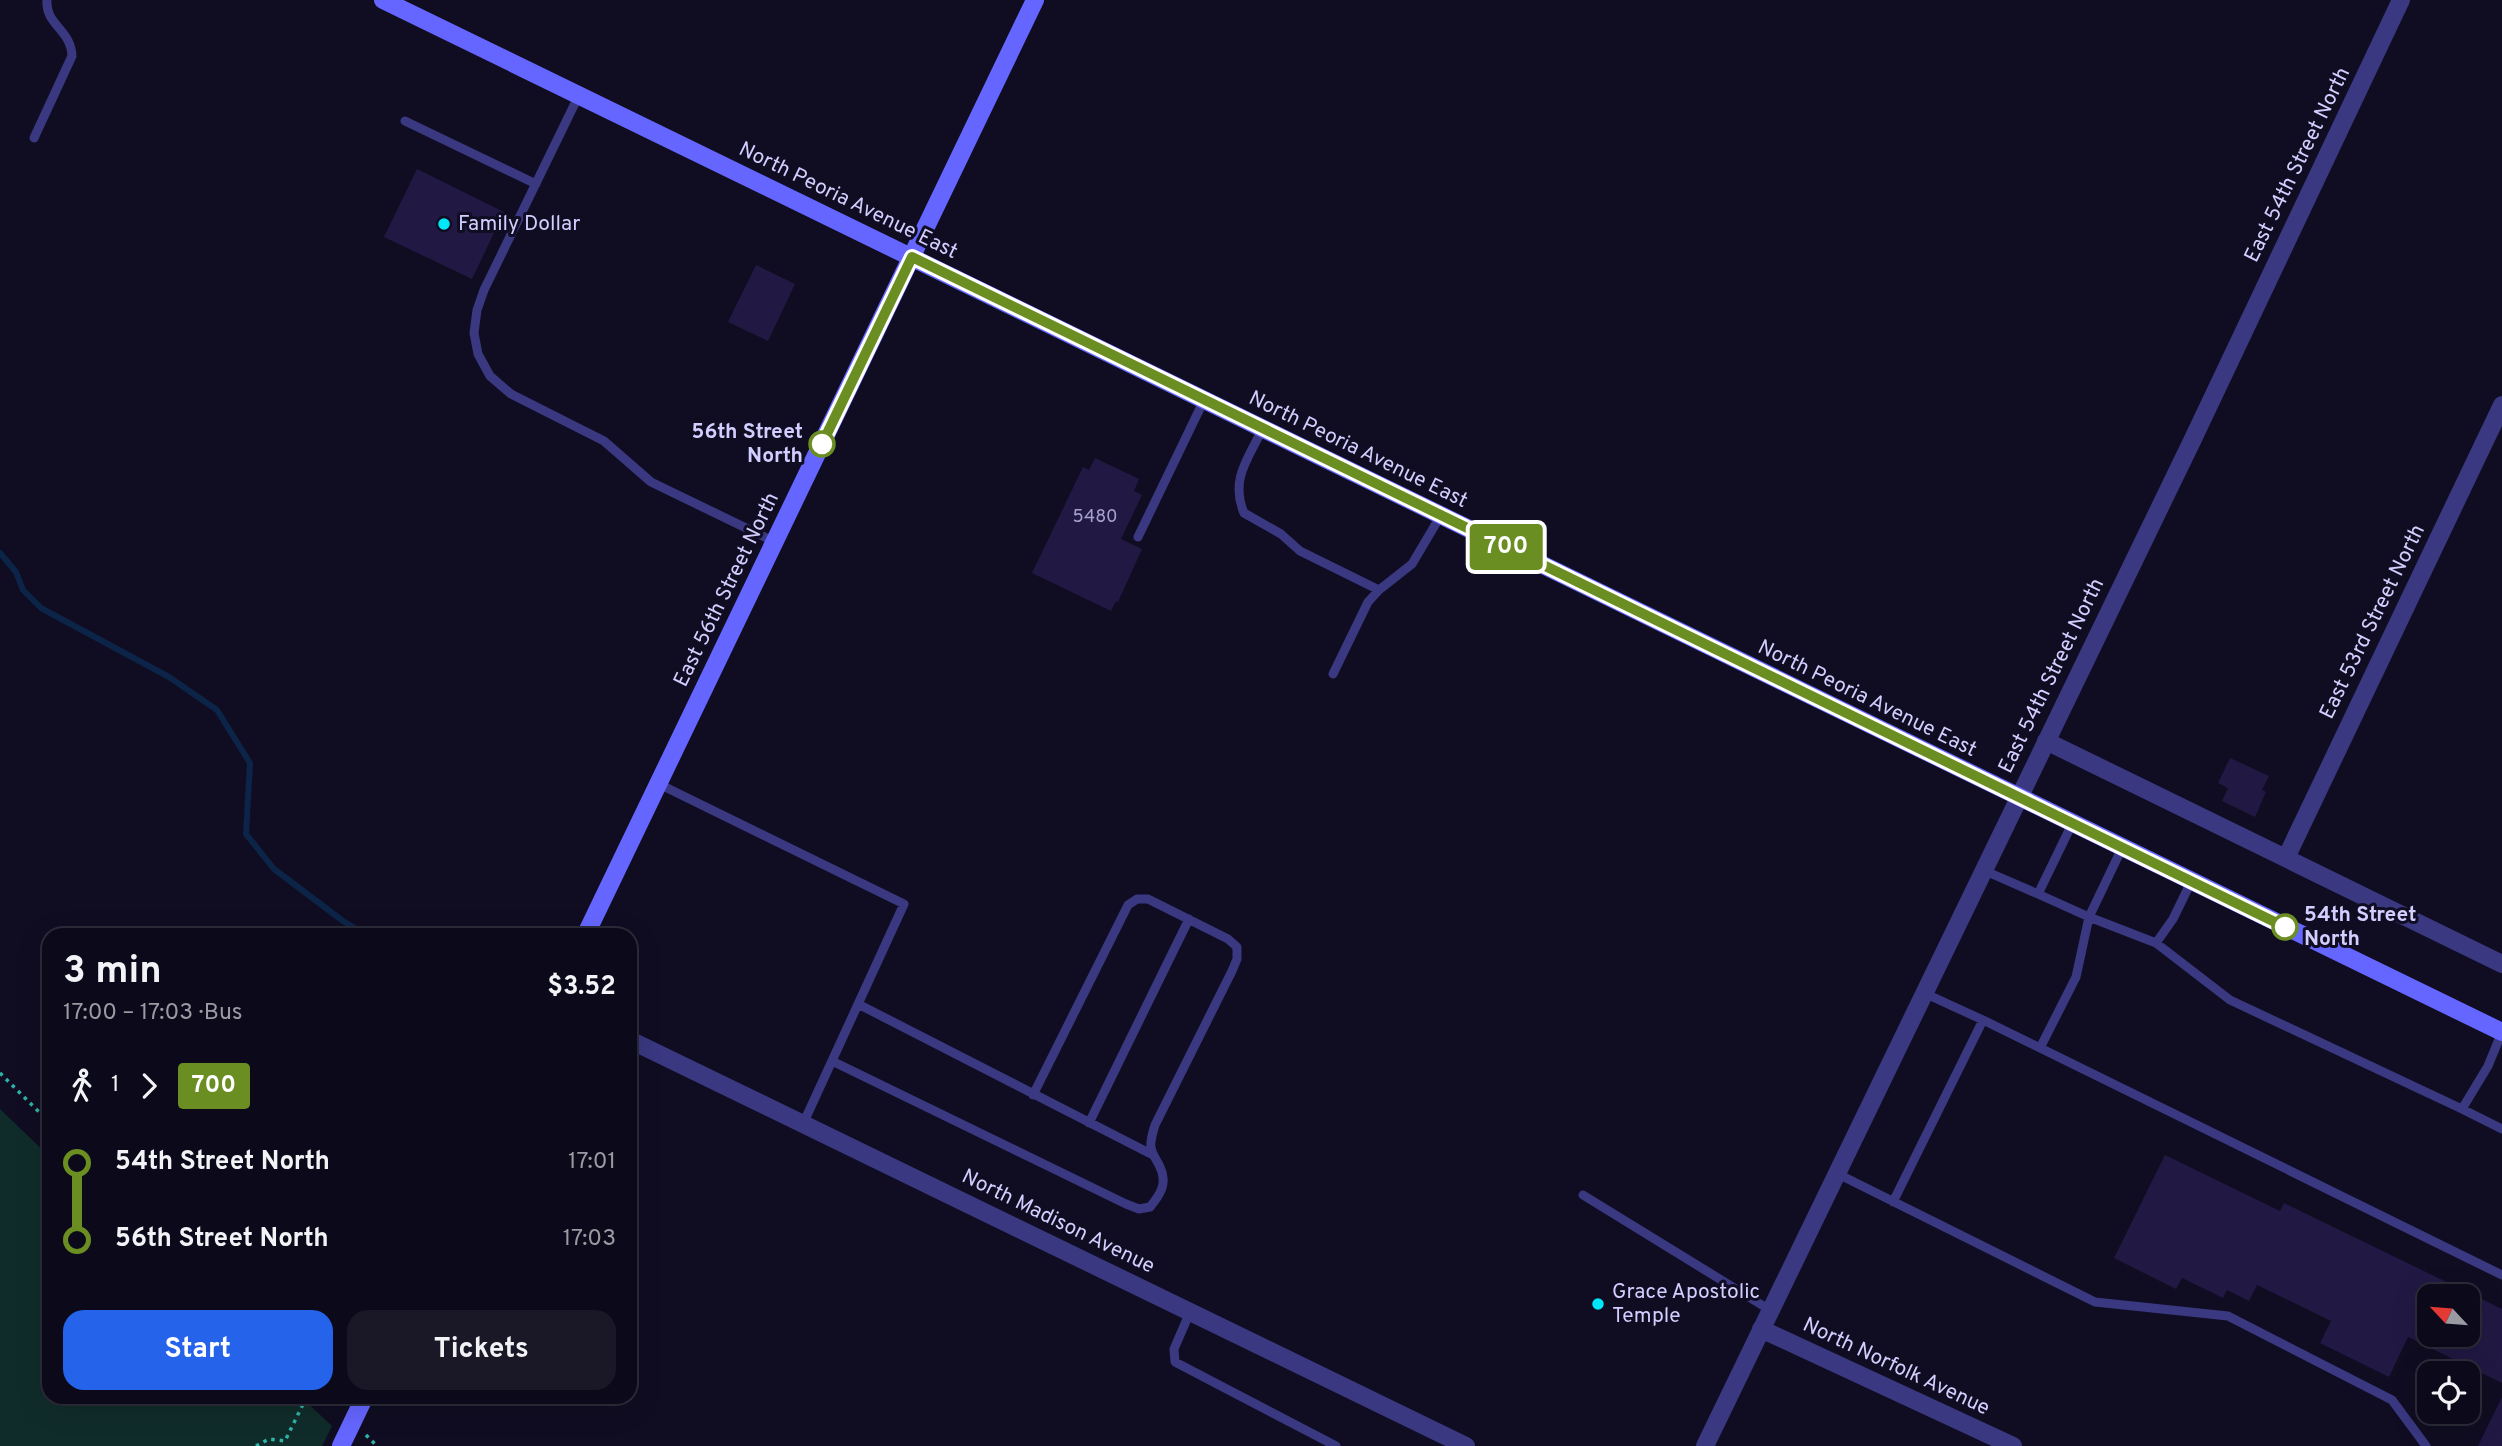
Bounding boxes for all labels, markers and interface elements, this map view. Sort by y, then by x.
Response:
street label: East 54th Street North [2239,63,2357,267]
street label: North Peoria Avenue East [734,136,962,266]
place label: Family Dollar [458,211,580,238]
marker: Family Dollar [436,216,452,232]
street label: North Peoria Avenue East [1244,385,1472,515]
place label: 56th Street North [692,419,803,470]
marker: 56th Street North [809,431,835,457]
street label: East 56th Street North [668,488,786,692]
house number: 5480 [1072,506,1118,529]
street label: East 53rd Street North [2314,520,2432,724]
line badge: 700 [1466,524,1546,570]
text: 700 [1484,532,1528,562]
street label: East 54th Street North [1993,574,2111,778]
street label: North Peoria Avenue East [1753,634,1981,764]
place label: 54th Street North [2304,902,2416,953]
marker: 54th Street North [2272,914,2298,940]
text: 3 min [63,948,162,997]
text: $3.52 [547,971,616,1004]
text: 17:00 – 17:03 · Bus [63,999,243,1028]
icon: walk [63,1067,101,1105]
icon: forward [130,1067,168,1105]
text: 1 [111,1071,120,1100]
text: 700 [192,1071,236,1101]
text: 54th Street North [115,1146,330,1179]
text: 17:01 [568,1148,616,1177]
street label: North Madison Avenue [957,1164,1159,1280]
text: 56th Street North [115,1223,329,1256]
text: 17:03 [563,1225,616,1254]
place label: Grace Apostolic Temple [1612,1279,1760,1330]
north arrow [2417,1284,2480,1348]
map controls [2417,1284,2480,1424]
marker: Grace Apostolic Temple [1590,1296,1606,1312]
button: Start [63,1310,333,1390]
button: Tickets [347,1310,616,1390]
street label: North Norfolk Avenue [1798,1312,1994,1422]
button: locate [2417,1361,2480,1424]

